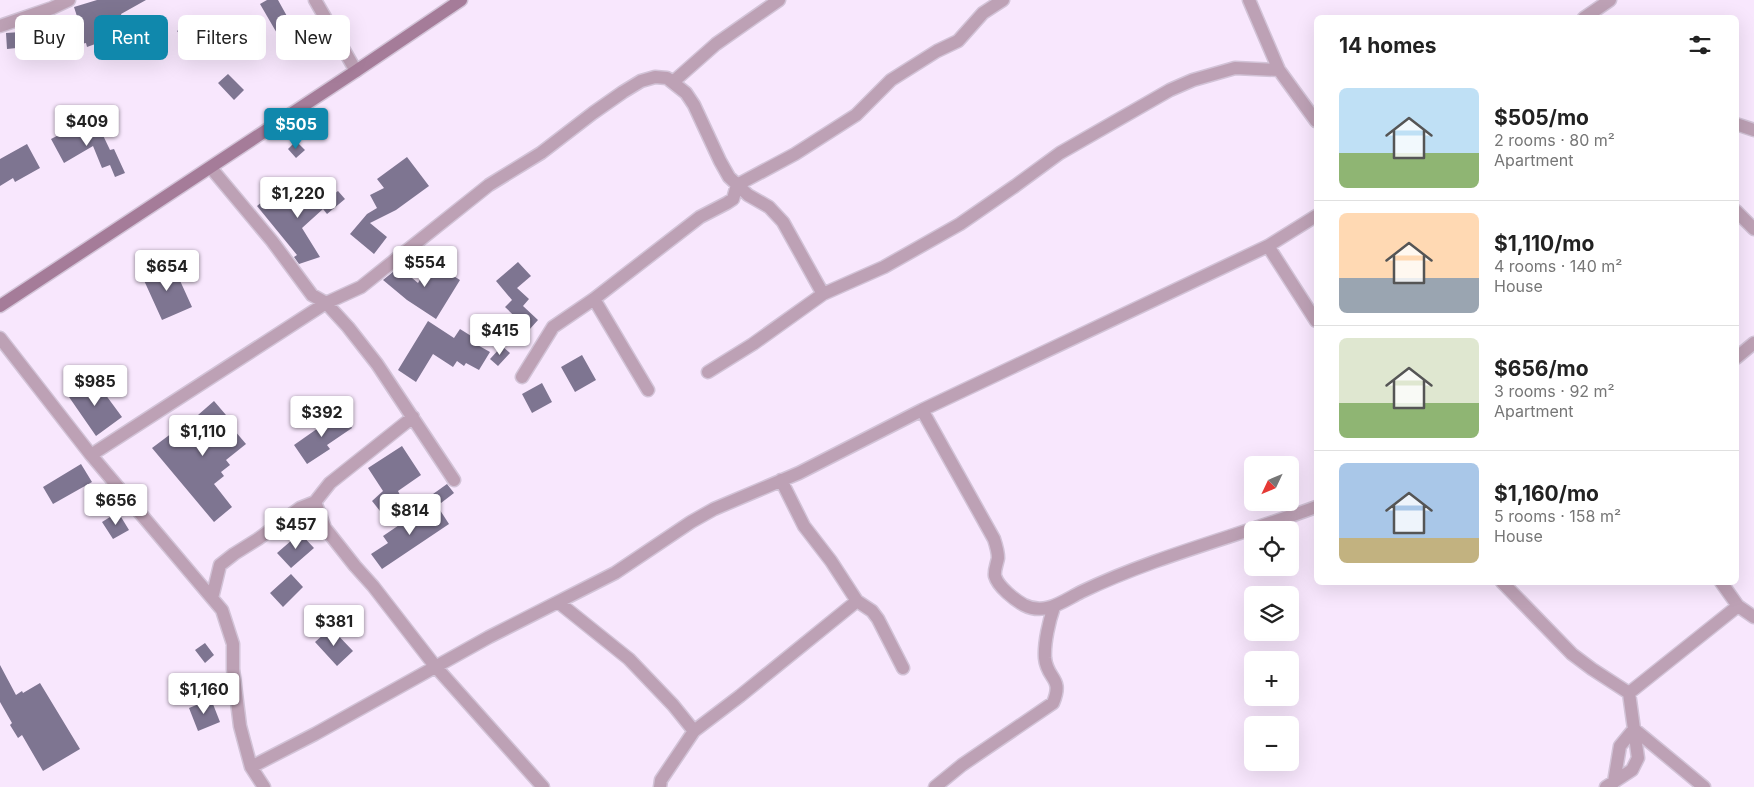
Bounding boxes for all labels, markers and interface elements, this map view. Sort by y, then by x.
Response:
chip: Buy [15,15,84,60]
chip: Rent [94,15,168,60]
chip: Filters [178,15,266,60]
chip: New [276,15,350,60]
icon: filters [1686,31,1714,59]
text: 14 homes [1339,33,1437,58]
pin: $409 [57,104,117,147]
text: $505/mo [1494,105,1589,130]
pin: $505 [266,108,326,150]
icon: home [1379,108,1439,168]
text: $409 [66,111,108,131]
text: $505 [275,114,317,134]
text: 2 rooms · 80 m² [1494,130,1615,150]
text: Apartment [1494,150,1574,170]
pin: $1,220 [257,176,339,219]
text: $1,220 [271,183,325,203]
text: $1,110/mo [1494,231,1594,256]
icon: home [1379,233,1439,293]
pin: $554 [395,246,455,288]
pin: $654 [137,250,197,292]
text: $554 [404,252,446,272]
text: $654 [146,256,188,276]
text: 4 rooms · 140 m² [1494,256,1622,276]
text: House [1494,276,1543,296]
pin: $415 [470,314,530,356]
text: $415 [481,320,519,340]
text: $656/mo [1494,356,1589,381]
icon: home [1379,358,1439,418]
pin: $985 [65,364,125,407]
text: $985 [74,371,116,391]
text: 3 rooms · 92 m² [1494,381,1615,401]
pin: $392 [292,396,352,438]
text: Apartment [1494,401,1574,421]
text: $392 [301,402,343,422]
pin: $1,110 [162,414,244,457]
text: $1,110 [180,421,226,441]
north arrow [1244,456,1299,511]
map controls [1244,456,1299,771]
text: $1,160/mo [1494,481,1599,506]
icon: home [1379,483,1439,543]
pin: $656 [86,484,146,526]
text: $656 [95,490,137,510]
pin: $814 [380,494,440,536]
text: $814 [391,500,429,520]
text: 5 rooms · 158 m² [1494,506,1621,526]
pin: $457 [266,508,326,550]
text: $457 [276,514,316,534]
button: locate [1244,521,1299,576]
text: House [1494,526,1543,546]
button: layers [1244,586,1299,641]
pin: $381 [304,604,364,647]
text: $381 [315,611,353,631]
button: + [1244,651,1299,706]
pin: $1,160 [163,672,245,715]
text: $1,160 [179,679,229,699]
button: − [1244,716,1299,771]

